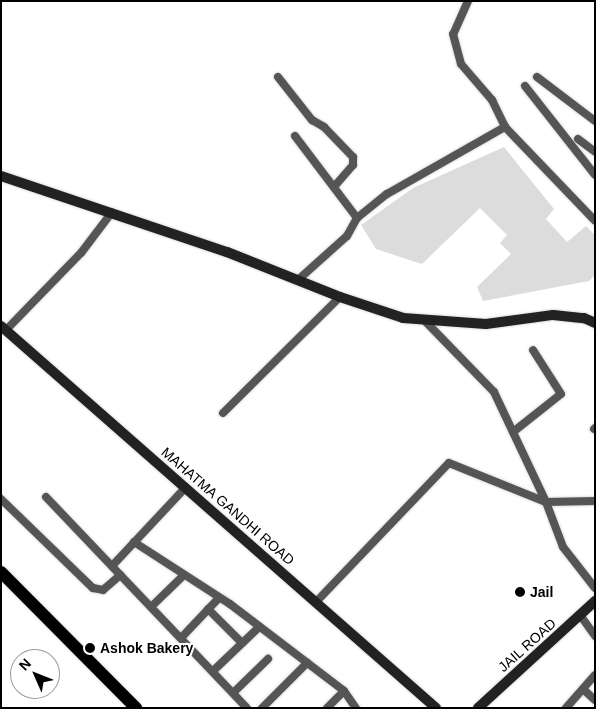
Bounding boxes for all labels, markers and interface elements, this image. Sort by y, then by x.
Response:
street label: MAHATMA GANDHI ROAD [158,443,298,569]
place label: Jail [530,584,553,600]
marker: Jail [514,586,526,598]
street label: JAIL ROAD [494,615,560,675]
place label: Ashok Bakery [100,640,193,656]
marker: Ashok Bakery [84,642,96,654]
north arrow [10,649,60,699]
text: N [16,655,34,673]

